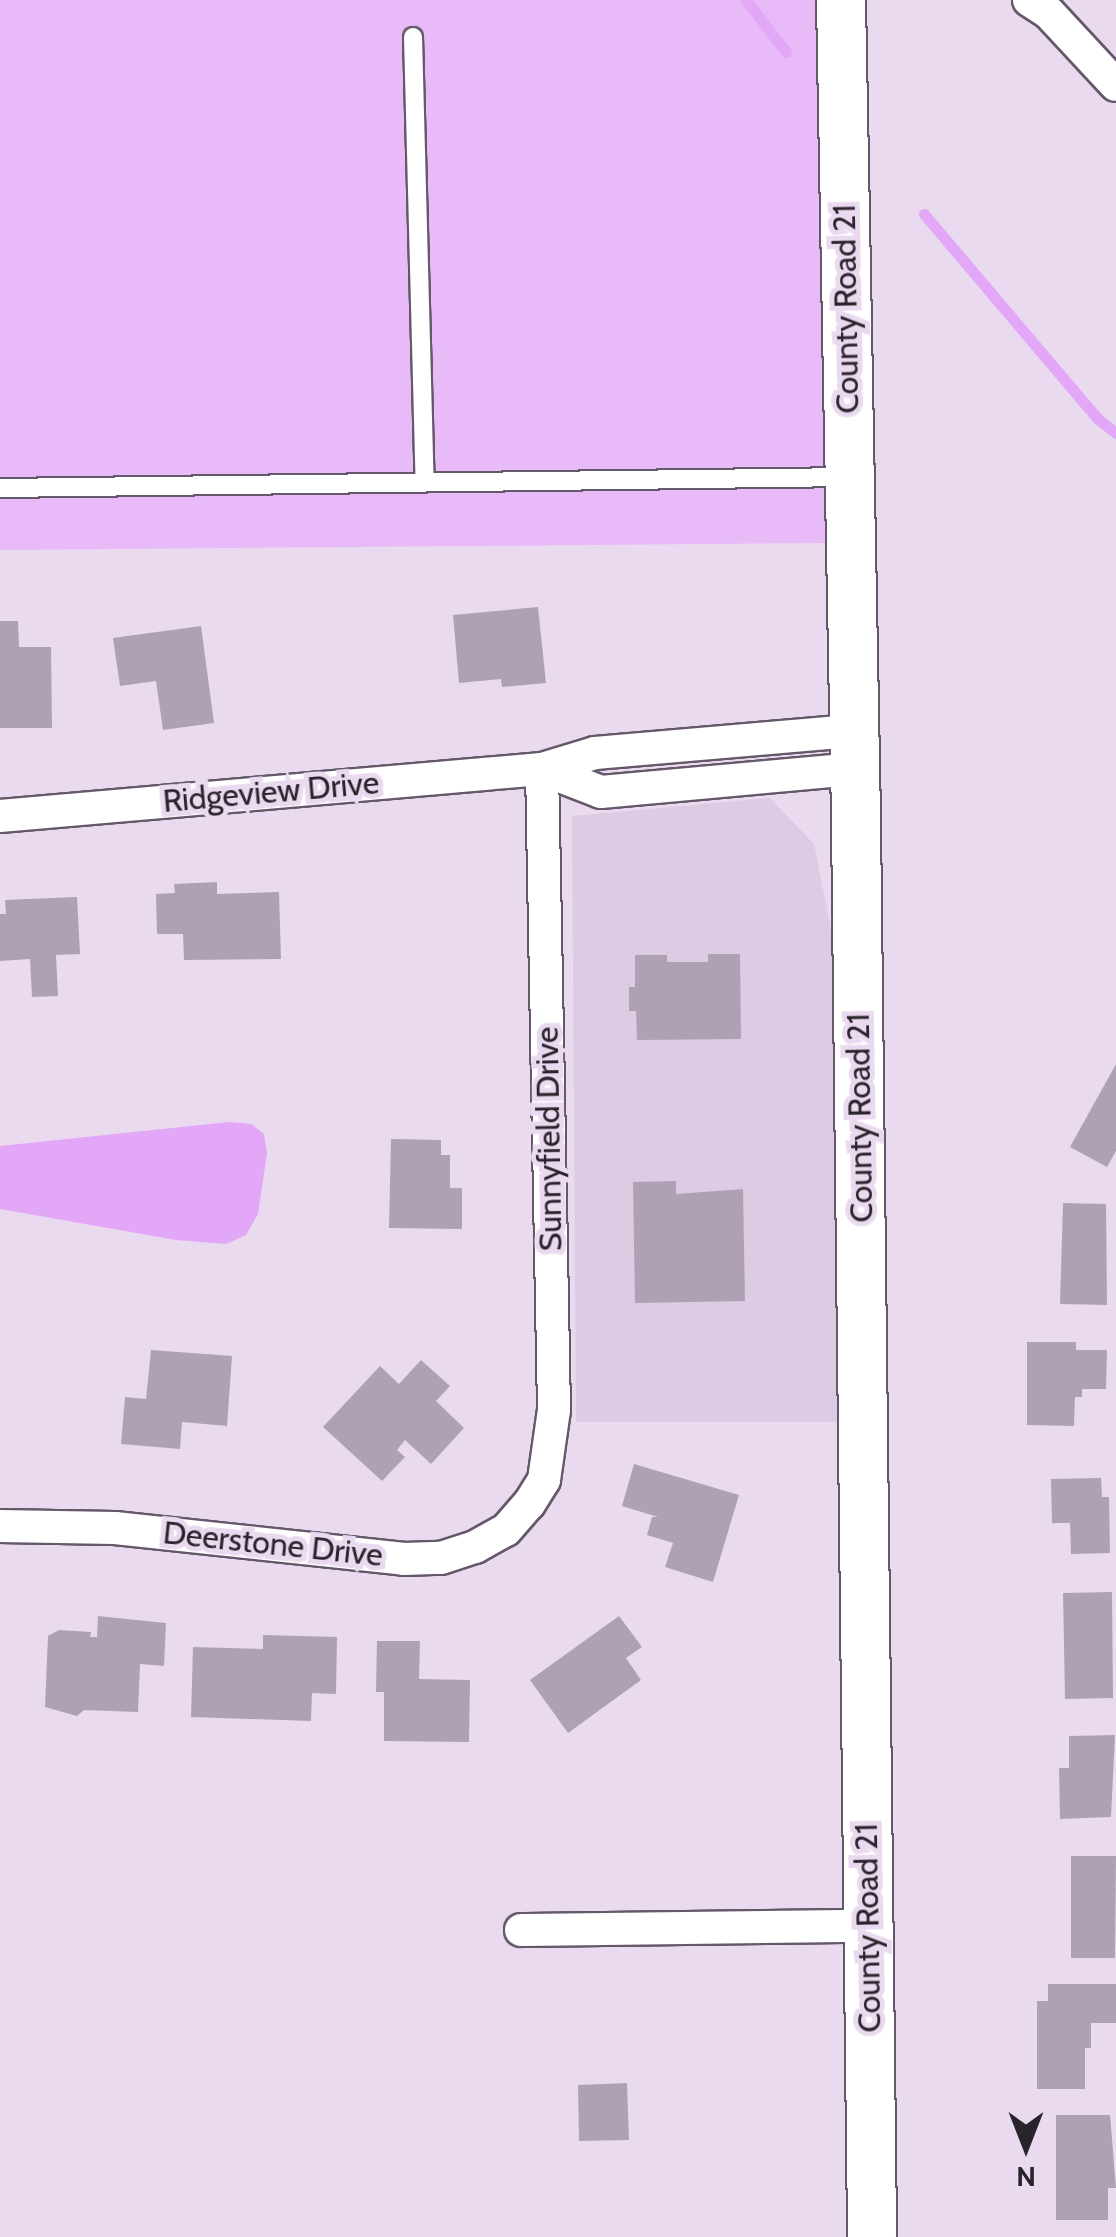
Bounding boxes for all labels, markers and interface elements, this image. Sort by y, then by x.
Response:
street label: County Road 21 [825,204,867,414]
street label: Ridgeview Drive [161,763,381,821]
street label: County Road 21 [839,1013,881,1223]
street label: Sunnyfield Drive [528,1026,570,1252]
street label: Deerstone Drive [161,1513,385,1575]
street label: County Road 21 [847,1823,889,2033]
north arrow [976,2097,1076,2197]
text: N [1016,2160,1036,2194]

